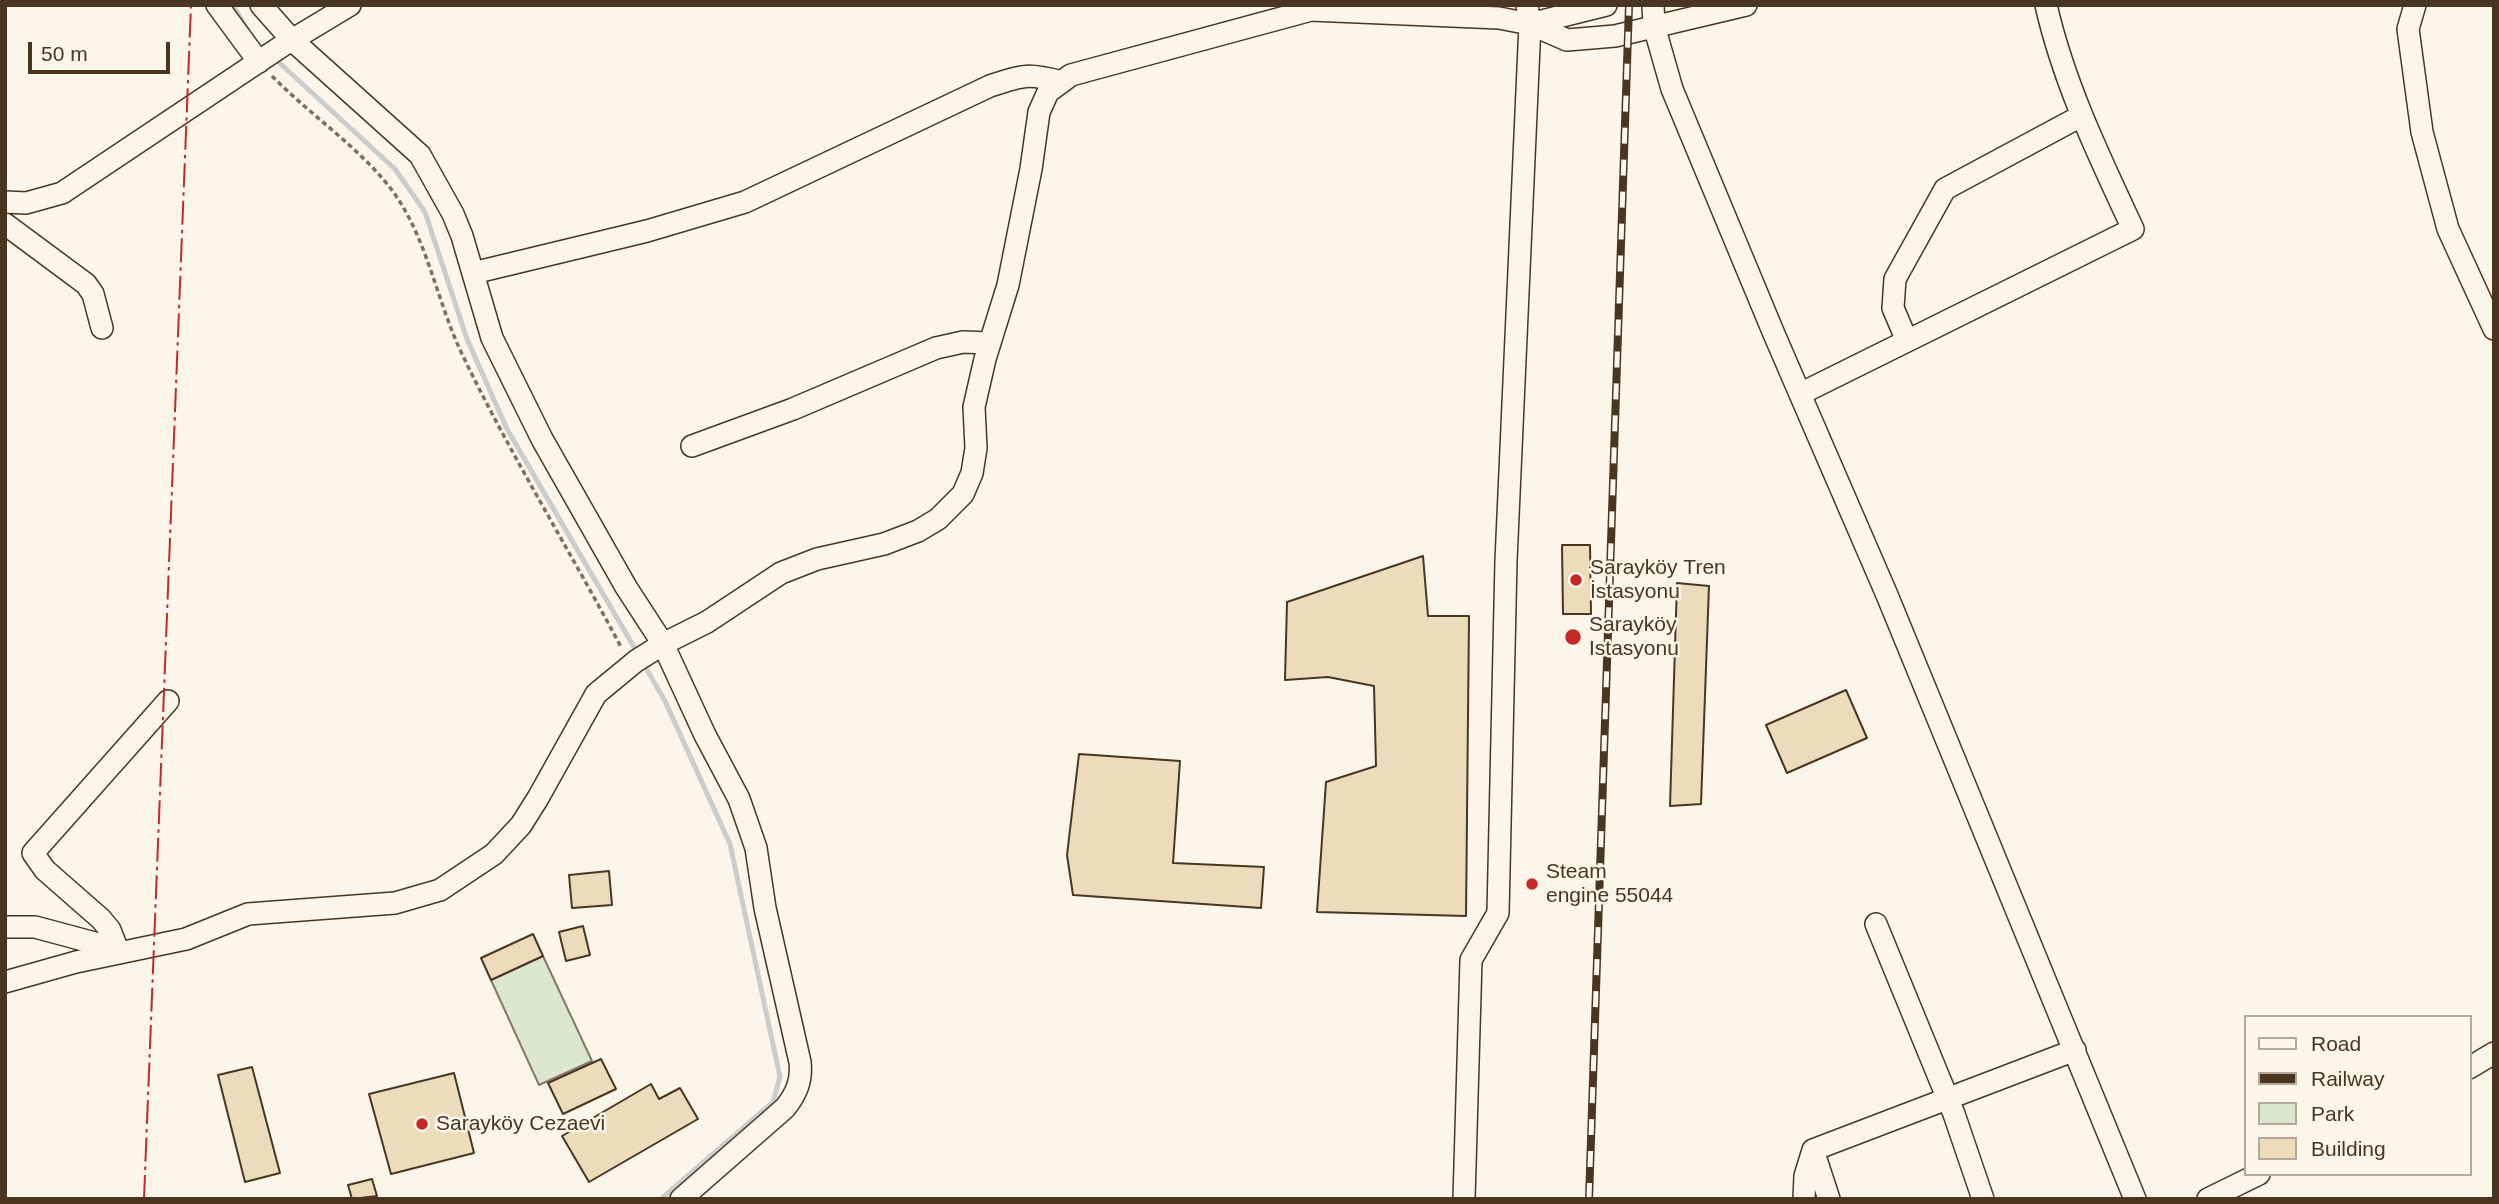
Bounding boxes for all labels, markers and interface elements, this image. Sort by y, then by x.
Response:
scale bar [32,28,173,72]
text: 50 m [41,42,88,65]
place label: Sarayköy Tren İstasyonu [1590,555,1726,605]
marker: Sarayköy Tren İstasyonu [1568,572,1584,588]
place label: Sarayköy Istasyonu [1589,612,1679,662]
marker: Sarayköy Istasyonu [1563,627,1583,647]
place label: Steam engine 55044 [1546,859,1673,909]
marker: Steam engine 55044 [1524,876,1540,892]
legend [2244,1015,2471,1176]
text: Road [2311,1032,2361,1055]
text: Railway [2311,1067,2385,1090]
text: Park [2311,1102,2354,1125]
place label: Sarayköy Cezaevi [436,1111,605,1137]
marker: Sarayköy Cezaevi [414,1116,430,1132]
text: Building [2311,1137,2386,1160]

